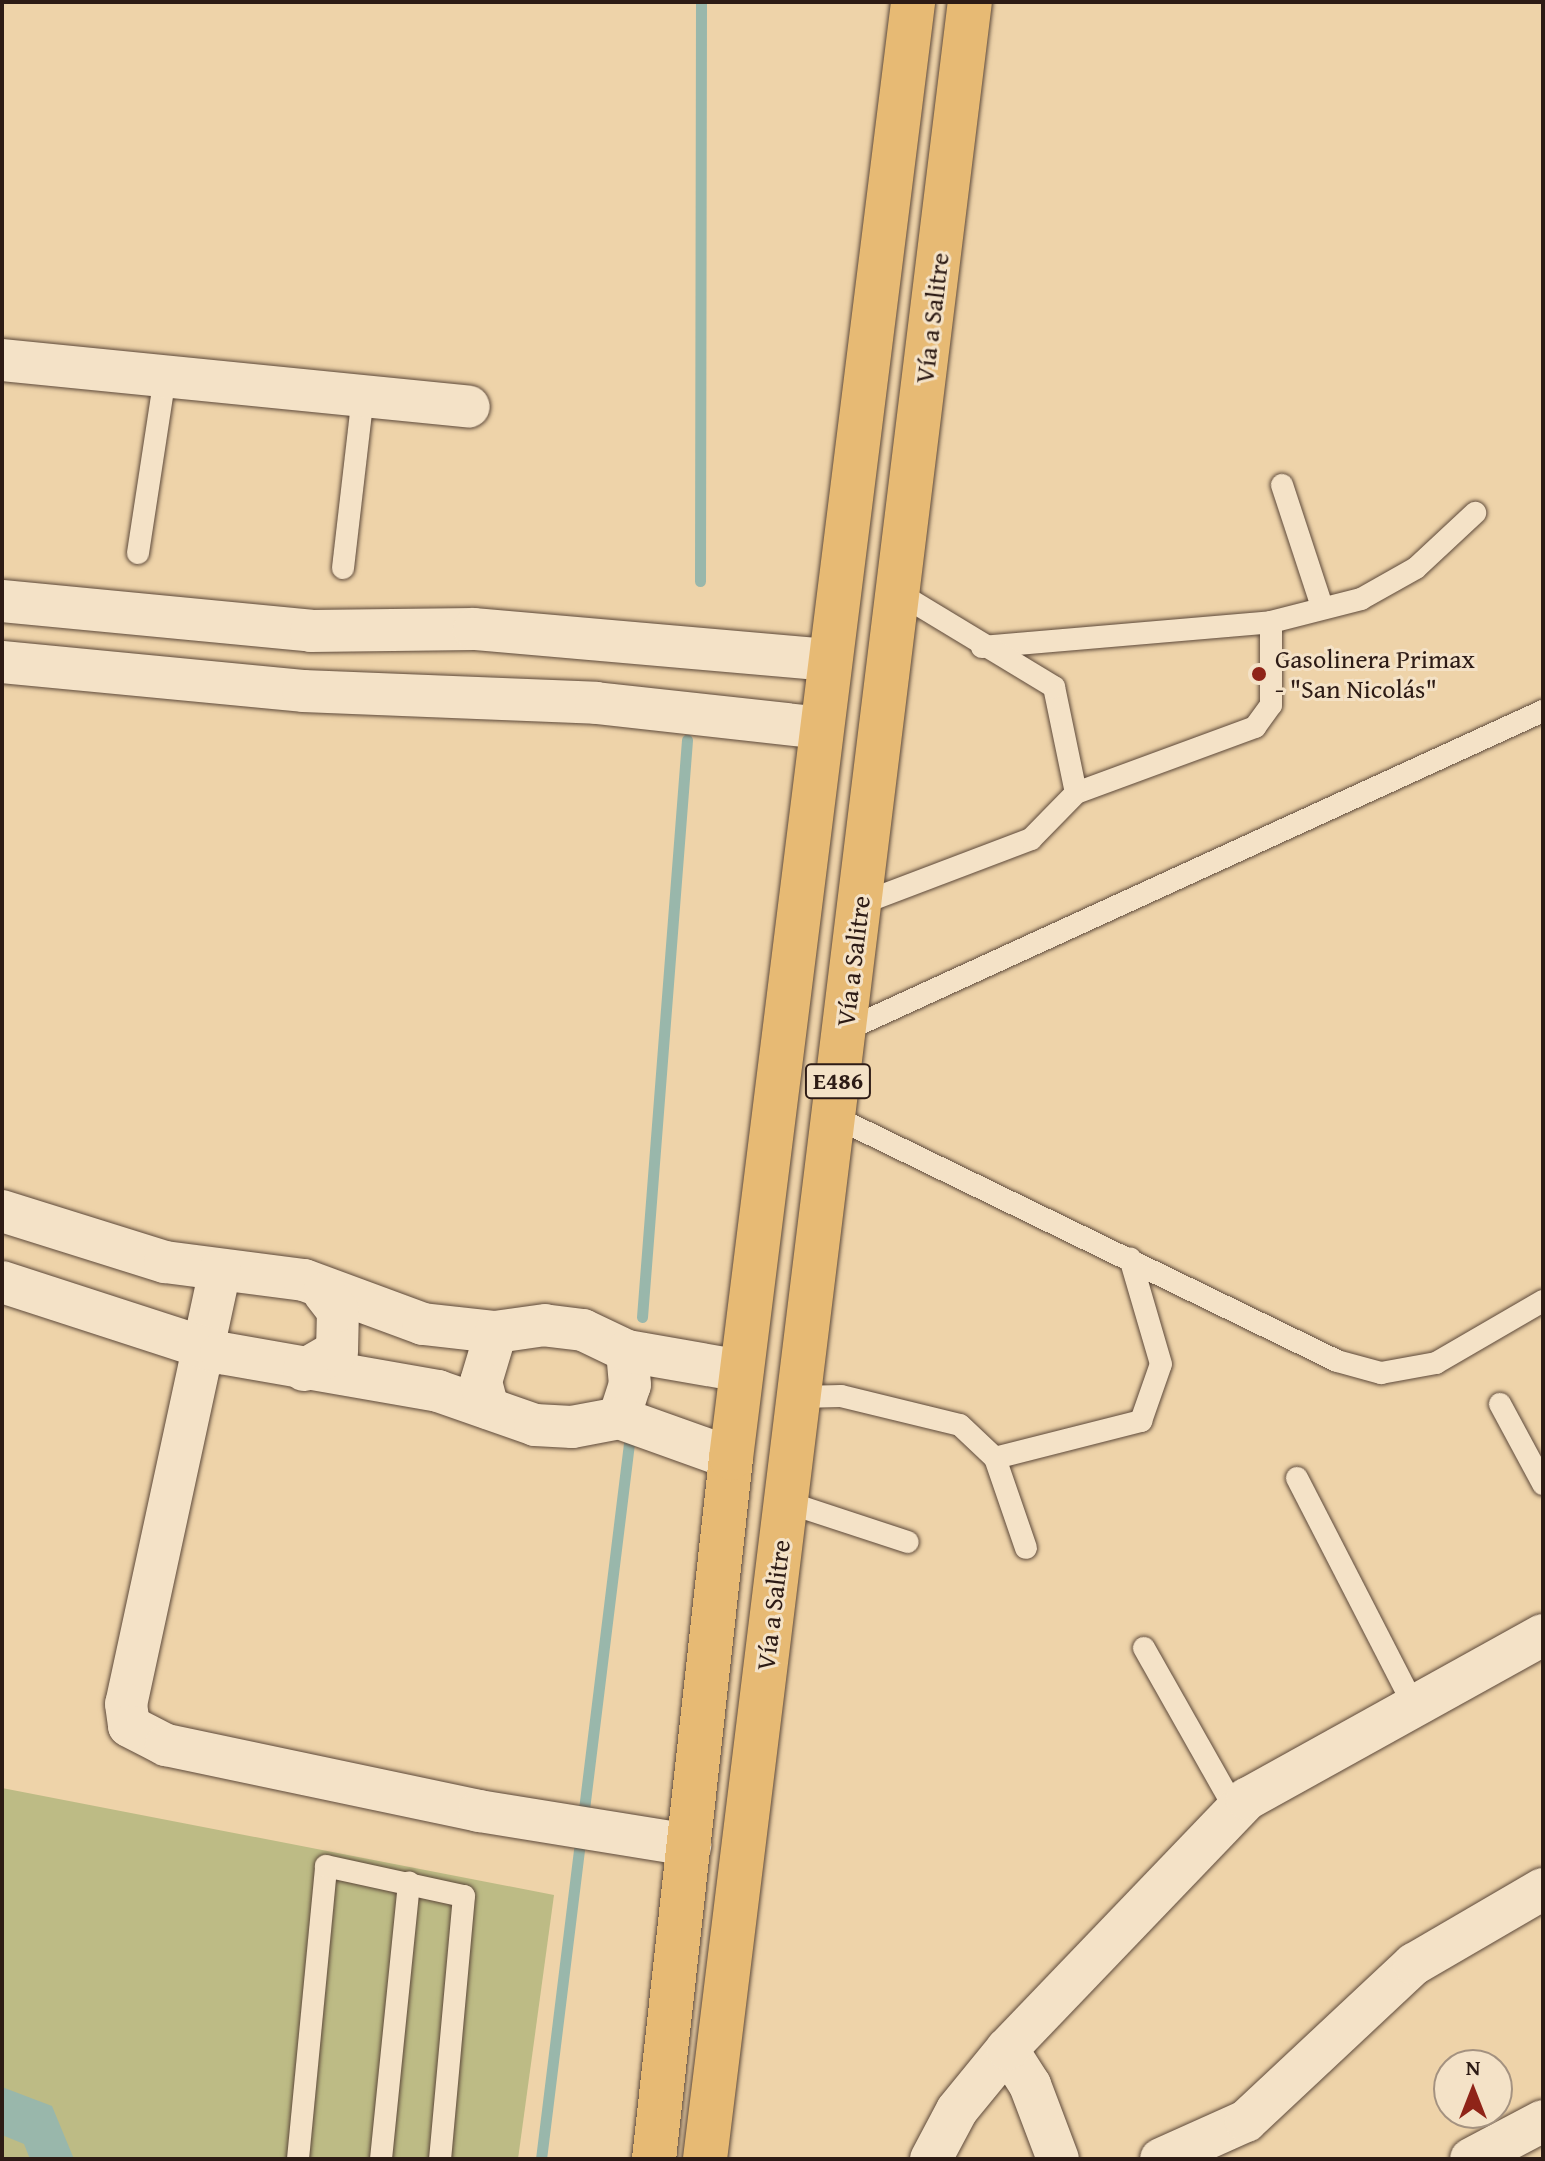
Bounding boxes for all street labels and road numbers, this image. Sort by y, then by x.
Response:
street label: Vía a Salitre [908,251,956,385]
street label: Vía a Salitre [829,894,877,1028]
road number: E486 [804,1061,872,1101]
street label: Vía a Salitre [749,1538,797,1672]

